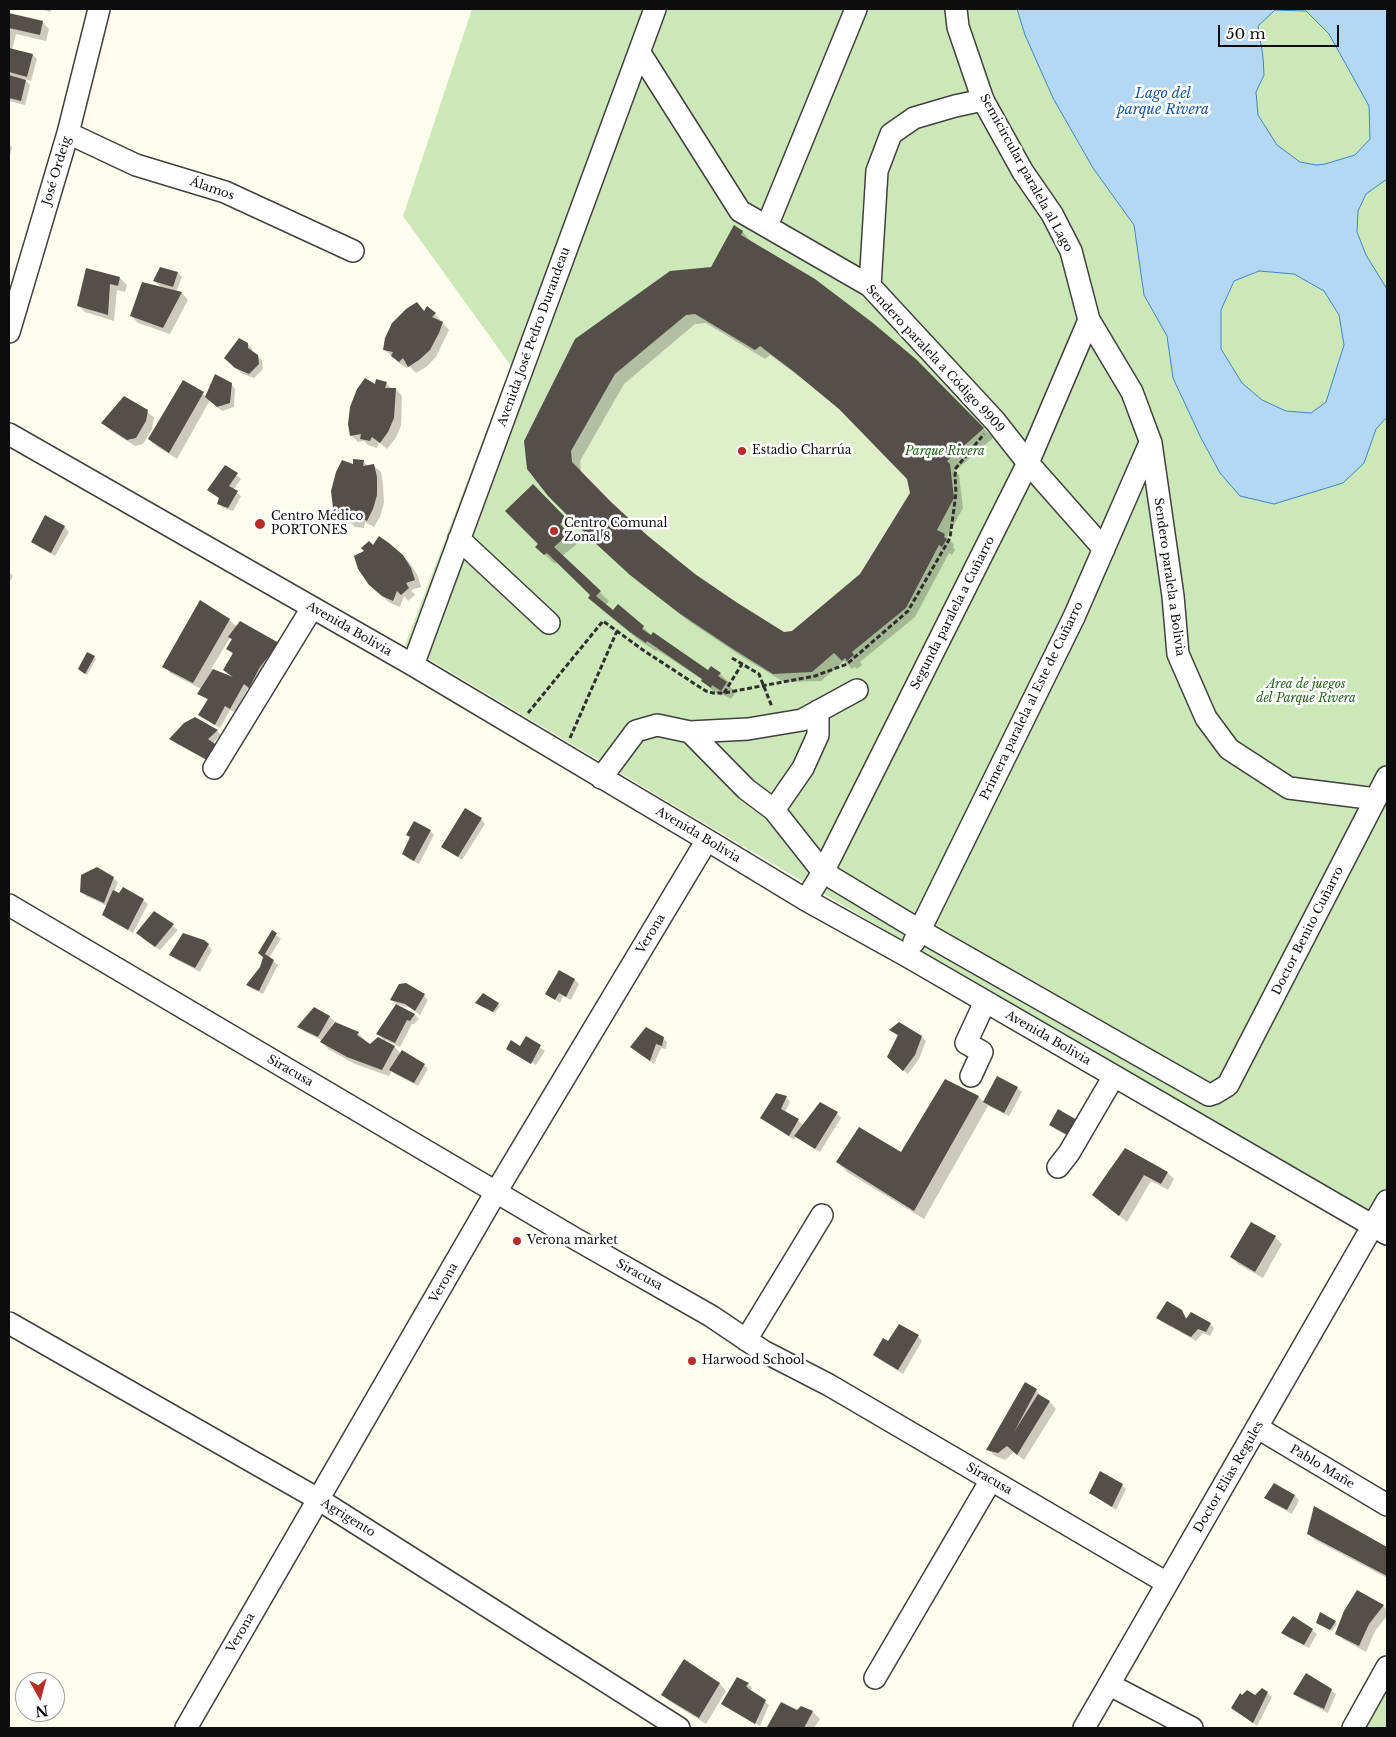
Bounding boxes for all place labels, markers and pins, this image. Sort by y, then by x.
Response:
place label: Estadio Charrúa [752,444,851,458]
marker: Estadio Charrúa [736,445,748,457]
place label: Centro Médico PORTONES [271,510,363,538]
marker: Centro Médico PORTONES [253,517,267,531]
place label: Centro Comunal Zonal 8 [564,517,667,545]
marker: Centro Comunal Zonal 8 [548,525,560,537]
place label: Verona market [527,1234,618,1248]
marker: Verona market [511,1235,523,1247]
place label: Harwood School [702,1354,805,1368]
marker: Harwood School [686,1355,698,1367]

